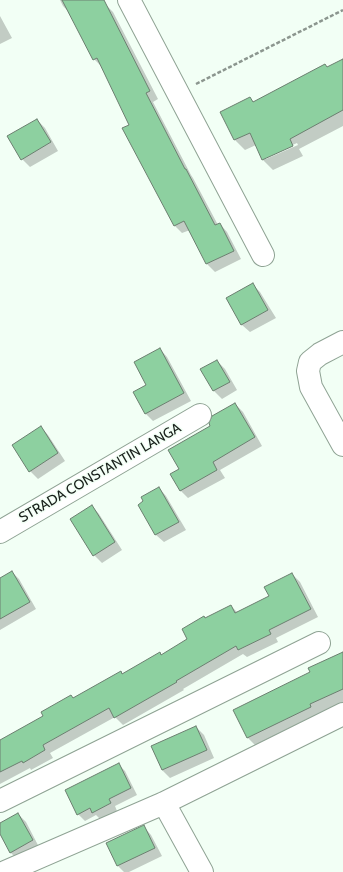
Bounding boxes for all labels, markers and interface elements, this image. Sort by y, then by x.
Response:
street label: STRADA CONSTANTIN LANGA [16,420,184,526]

